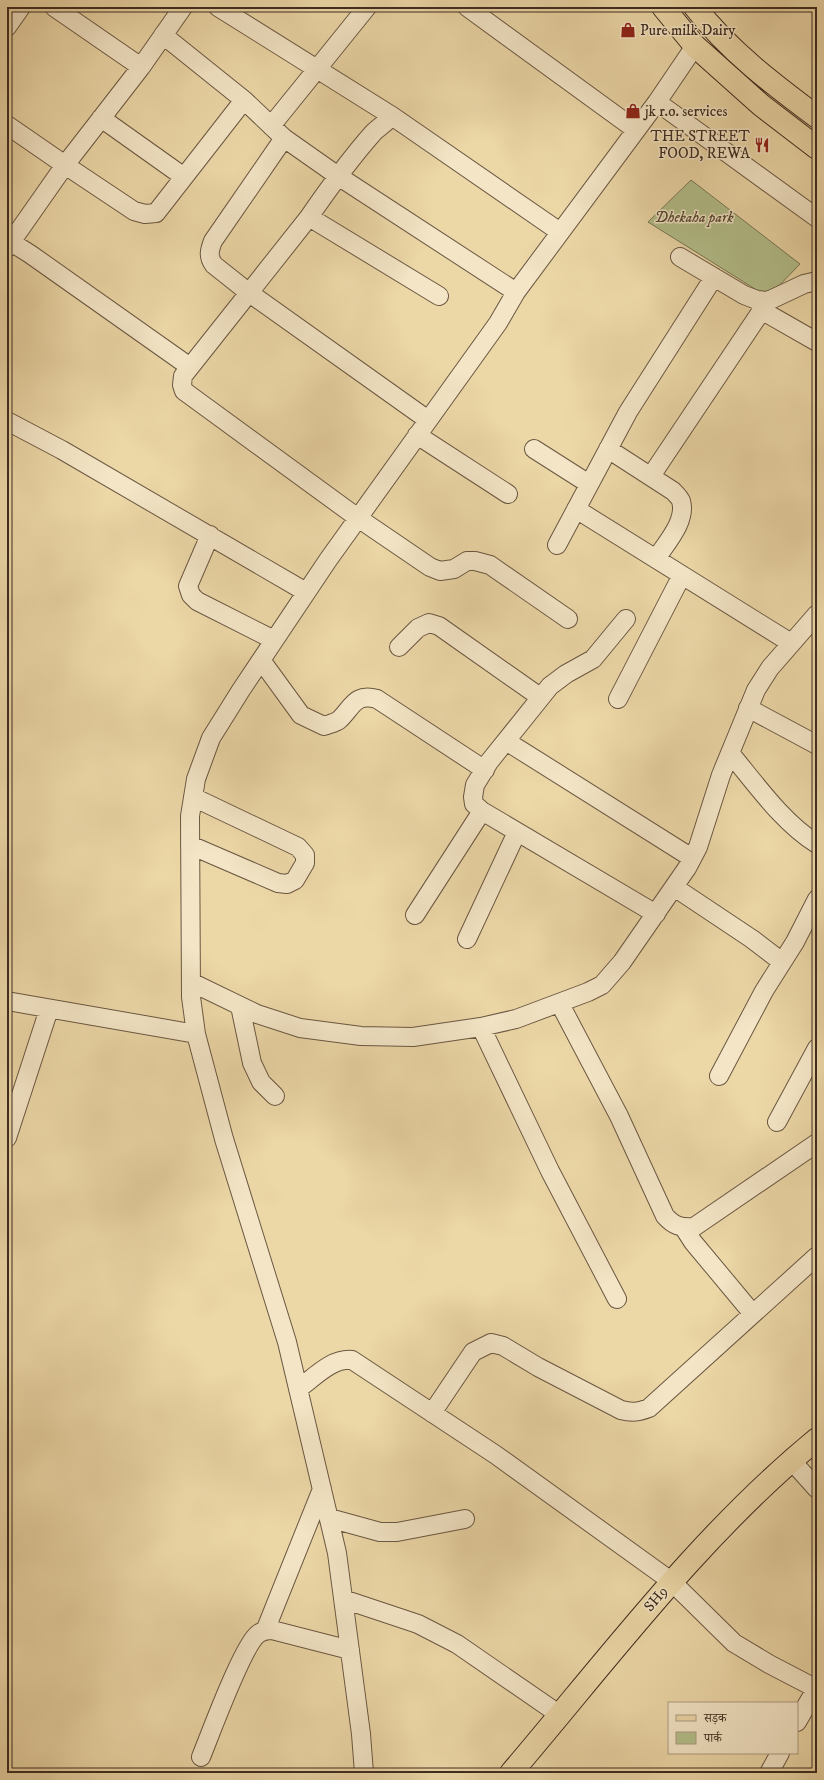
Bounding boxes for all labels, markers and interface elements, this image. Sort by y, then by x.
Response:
shop icon: Pure milk Dairy [619,21,637,39]
place label: Pure milk Dairy [640,21,736,40]
shop icon: jk r.o. services [624,102,642,120]
place label: jk r.o. services [643,102,727,121]
place label: THE STREET FOOD, REWA [650,127,751,163]
restaurant icon: THE STREET FOOD, REWA [753,136,771,154]
park label: Dhekaha park [654,208,734,227]
street label: SH9 [640,1582,672,1616]
legend [668,1702,798,1754]
text: सड़क [703,1711,728,1726]
text: पार्क [703,1731,723,1746]

